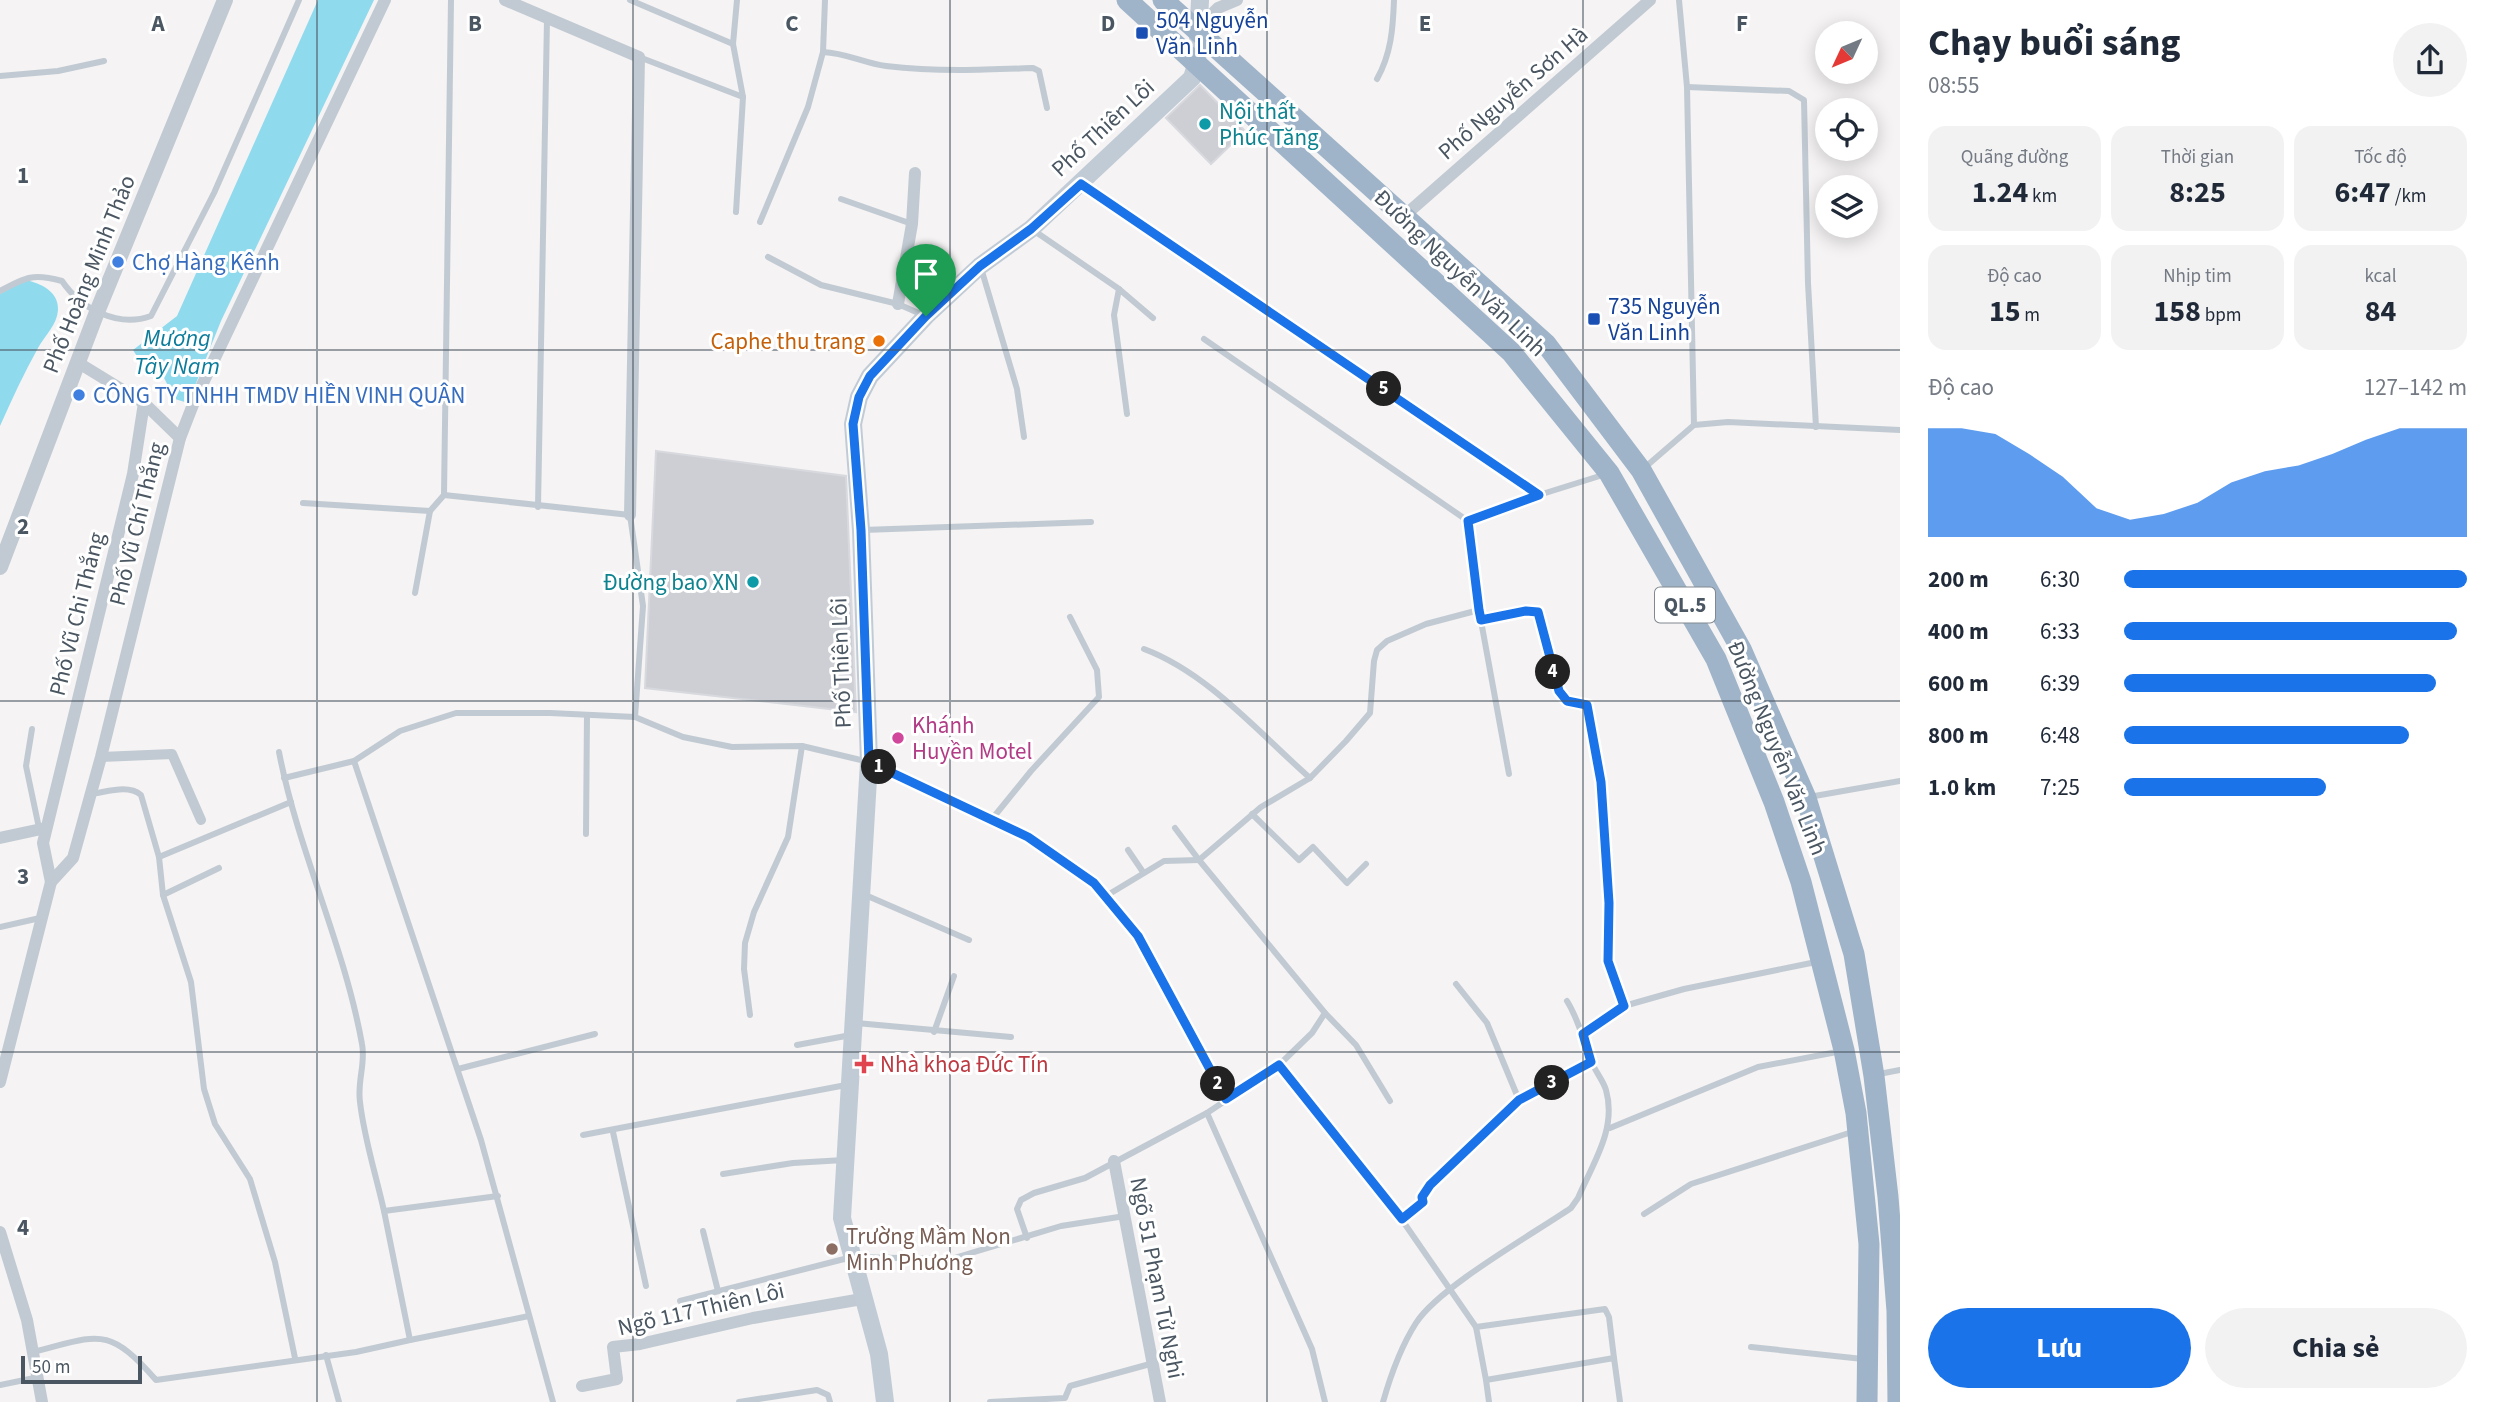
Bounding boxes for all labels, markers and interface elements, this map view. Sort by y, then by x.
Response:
place label: 504 Nguyễn Văn Linh [1156,4,1269,63]
text: A [150,7,165,40]
text: B [468,7,482,40]
text: C [785,7,799,40]
text: D [1101,7,1115,40]
text: E [1419,7,1431,40]
text: F [1736,7,1748,40]
text: Chạy buổi sáng [1928,16,2181,70]
street label: Phố Nguyễn Sơn Hà [1431,18,1595,168]
north arrow [1815,21,1878,84]
map controls [1815,21,1878,238]
button: share [2393,23,2467,97]
marker: 504 Nguyễn Văn Linh [1134,25,1150,41]
text: 08:55 [1928,69,1979,102]
street label: Phố Thiên Lôi [1044,71,1162,185]
place label: Nội thất Phúc Tăng [1219,95,1319,154]
button: locate [1815,98,1878,161]
marker: Nội thất Phúc Tăng [1197,116,1213,132]
text: Quãng đường [1961,144,2068,171]
text: Thời gian [2161,144,2234,171]
text: Tốc độ [2354,144,2407,171]
text: 1 [17,159,29,192]
street label: Phố Hoàng Minh Thảo [34,170,144,378]
text: 1.24 [1972,171,2028,214]
text: 8:25 [2169,171,2226,214]
text: 6:47 [2334,171,2391,214]
button: layers [1815,175,1878,238]
street label: Đường Nguyễn Văn Linh [1366,182,1554,364]
text: km [2028,183,2057,210]
text: /km [2391,183,2427,210]
pin [896,244,956,316]
place label: Chợ Hàng Kênh [132,246,280,279]
marker: Chợ Hàng Kênh [110,254,126,270]
icon: arrive [907,255,945,293]
text: Độ cao [1987,263,2042,290]
text: Nhịp tim [2163,263,2232,290]
text: kcal [2365,263,2396,290]
place label: 735 Nguyễn Văn Linh [1608,290,1721,349]
text: 15 [1989,290,2021,333]
text: 158 [2153,290,2201,333]
text: 84 [2365,290,2396,333]
text: m [2021,302,2040,329]
text: bpm [2201,302,2242,329]
marker: 735 Nguyễn Văn Linh [1586,311,1602,327]
water label: Mương Tây Nam [134,321,220,384]
place label: Caphe thu trang [711,325,865,358]
marker: Caphe thu trang [871,333,887,349]
text: Độ cao [1928,371,1994,404]
text: 127–142 m [2364,371,2467,404]
pin: 5 [1366,372,1402,406]
text: 5 [1378,375,1389,402]
place label: CÔNG TY TNHH TMDV HIỀN VINH QUÂN [93,379,465,412]
marker: CÔNG TY TNHH TMDV HIỀN VINH QUÂN [71,387,87,403]
street label: Phố Vũ Chí Thắng [101,438,173,609]
text: 2 [17,510,29,543]
street label: Phố Vũ Chi Thắng [41,528,113,699]
text: 200 m [1928,563,1989,596]
text: 6:30 [2040,563,2080,596]
place label: Đường bao XN [603,566,739,599]
marker: Đường bao XN [745,574,761,590]
road number: QL.5 [1655,588,1715,622]
street label: Phố Thiên Lôi [822,597,860,729]
text: 400 m [1928,615,1989,648]
text: 6:33 [2040,615,2080,648]
street label: Đường Nguyễn Văn Linh [1719,636,1835,860]
pin: 4 [1536,654,1570,690]
text: 4 [1547,658,1558,685]
text: 600 m [1928,667,1989,700]
text: 6:39 [2040,667,2080,700]
place label: Khánh Huyền Motel [912,709,1032,768]
text: 800 m [1928,719,1989,752]
text: 6:48 [2040,719,2080,752]
marker: Khánh Huyền Motel [890,730,906,746]
pin: 1 [862,750,896,784]
text: 1 [873,753,884,780]
text: 1.0 km [1928,771,1996,804]
text: 7:25 [2040,771,2080,804]
text: 3 [17,860,29,893]
place label: Nhà khoa Đức Tín [880,1048,1049,1081]
marker: Nhà khoa Đức Tín [854,1054,874,1074]
pin: 2 [1200,1066,1236,1102]
pin: 3 [1534,1066,1570,1100]
text: 3 [1546,1069,1557,1096]
text: 2 [1212,1070,1223,1097]
street label: Ngõ 51 Phạm Tử Nghi [1121,1174,1193,1382]
text: 4 [17,1211,29,1244]
place label: Trường Mầm Non Minh Phương [846,1220,1011,1279]
marker: Trường Mầm Non Minh Phương [824,1241,840,1257]
street label: Ngõ 117 Thiên Lôi [614,1274,788,1344]
button: Lưu [1928,1308,2191,1388]
button: Chia sẻ [2205,1308,2467,1388]
scale bar [21,1353,142,1385]
text: 50 m [32,1354,70,1381]

